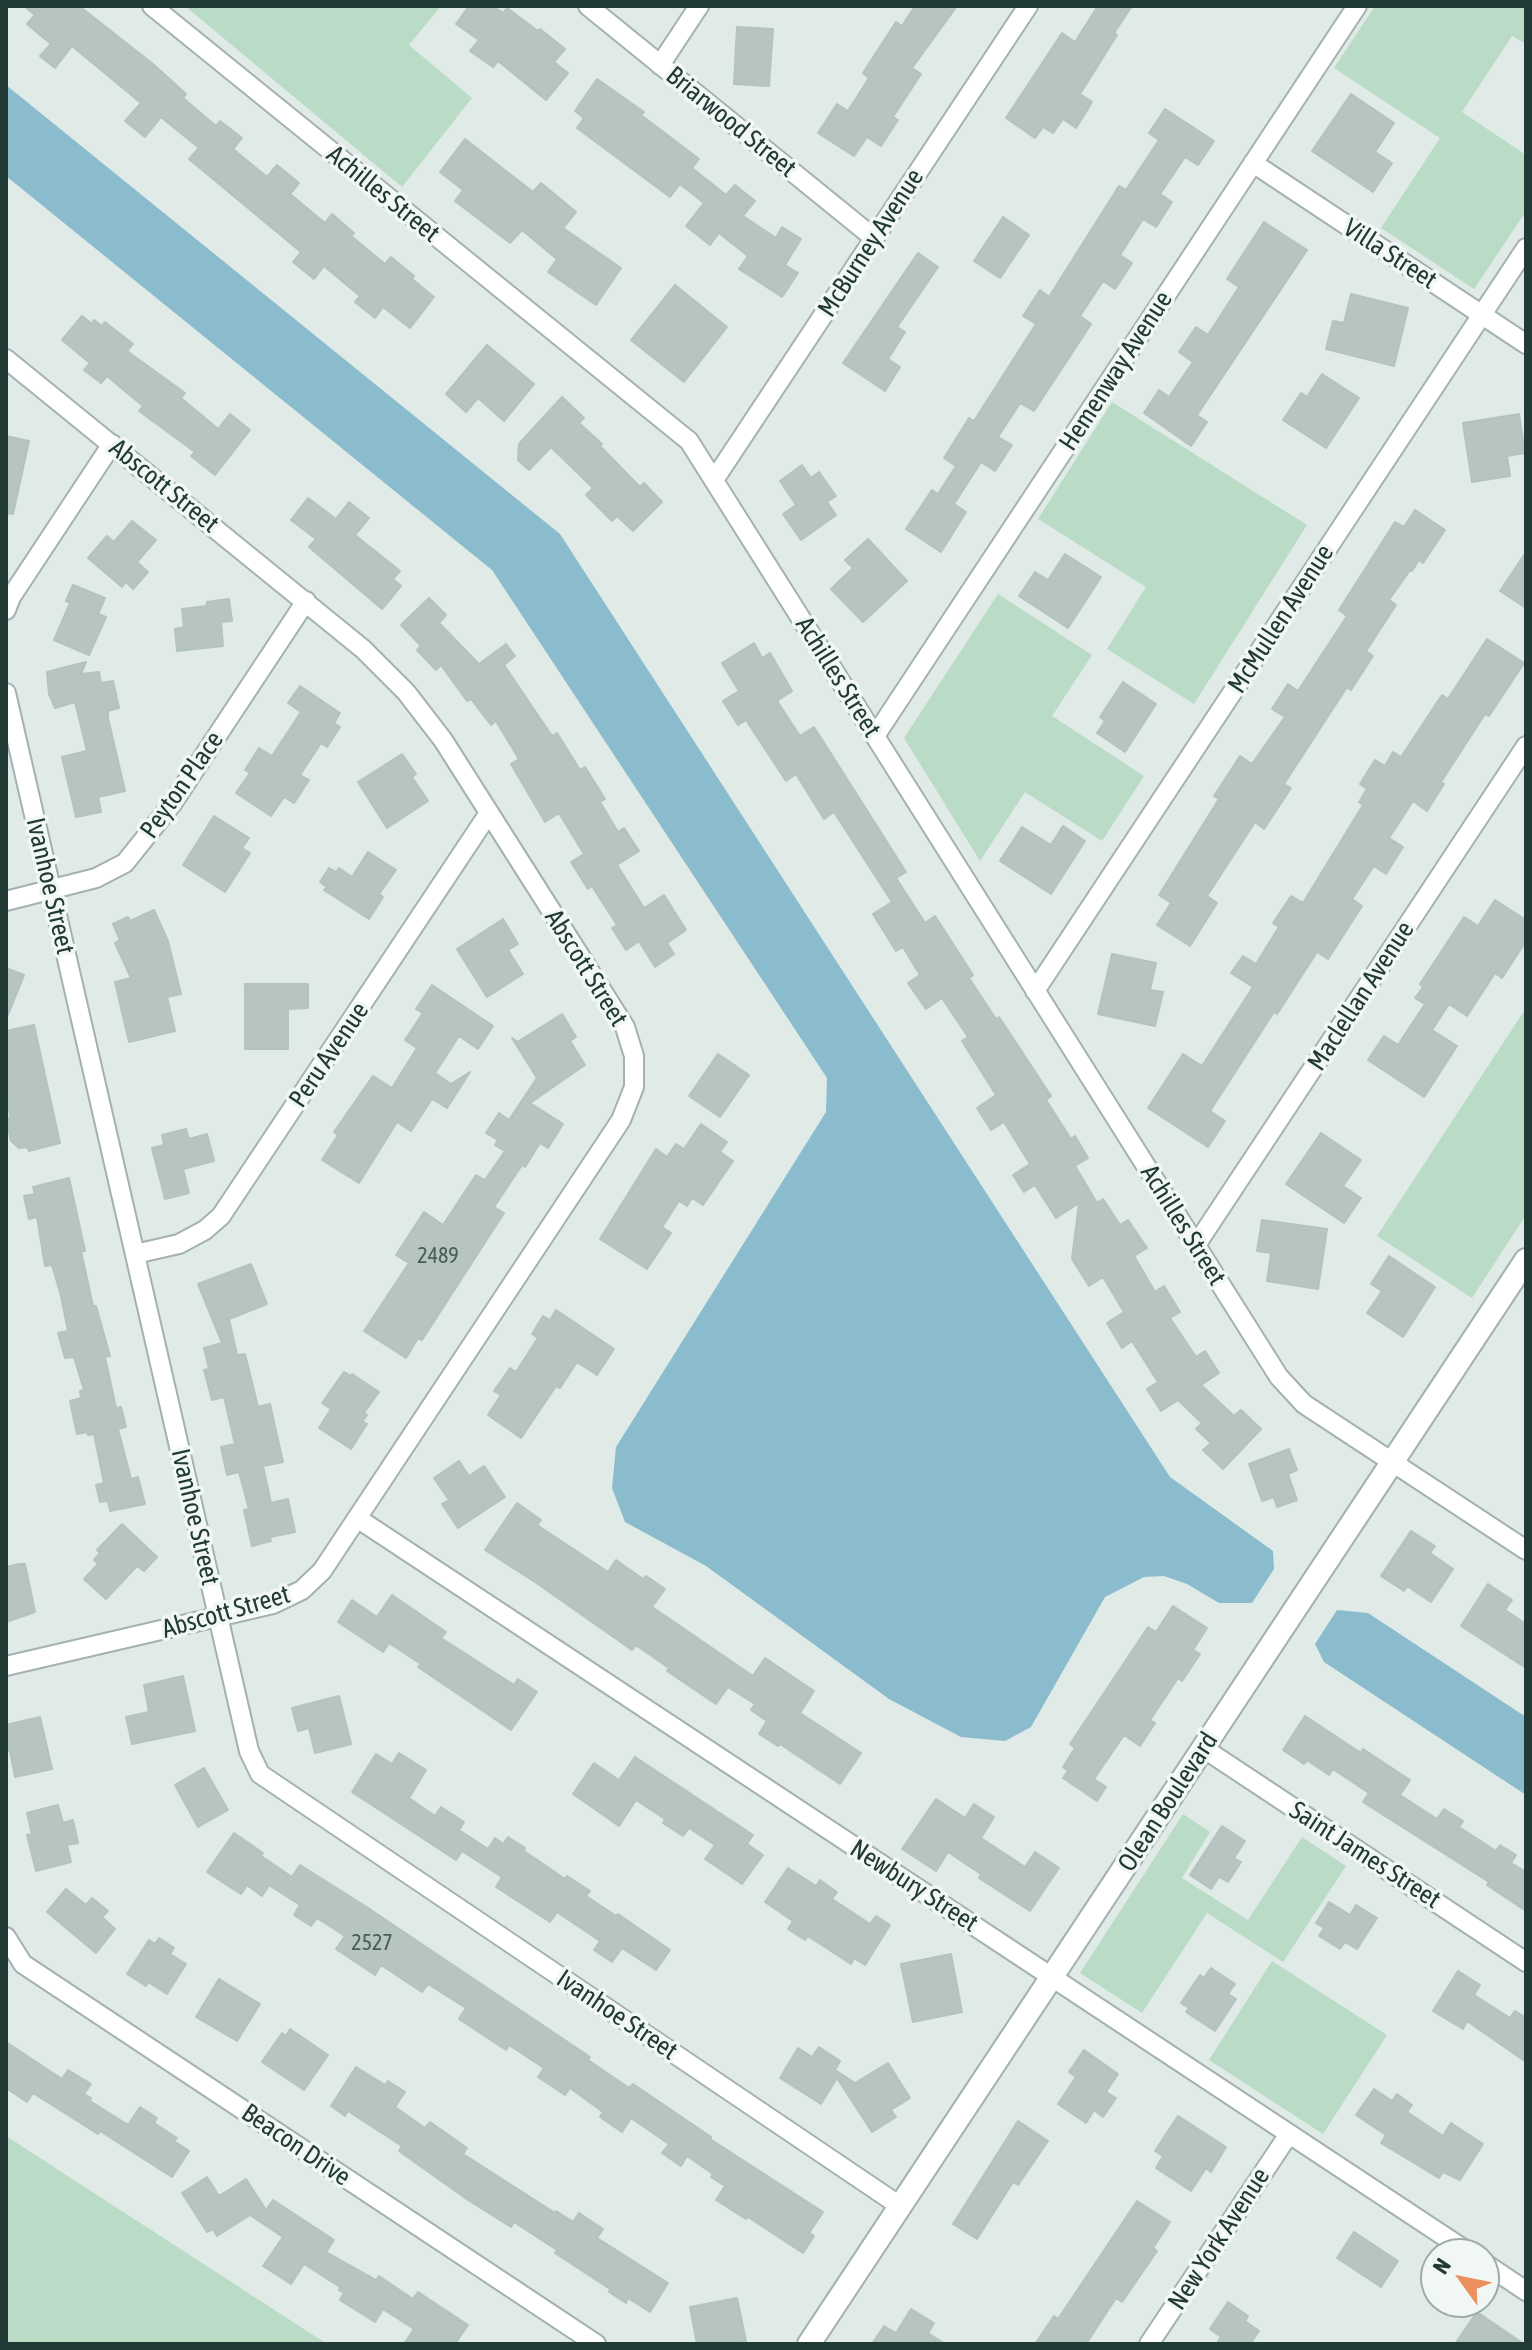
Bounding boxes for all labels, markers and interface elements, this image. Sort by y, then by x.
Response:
street label: Briarwood Street [660,60,802,184]
street label: Achilles Street [320,139,446,249]
street label: McBurney Avenue [812,163,930,323]
street label: Villa Street [1337,212,1443,296]
street label: Hemenway Avenue [1053,285,1179,457]
street label: Abscott Street [103,432,225,540]
street label: McMullen Avenue [1221,539,1341,699]
street label: Achilles Street [789,611,887,743]
street label: Peyton Place [134,725,230,845]
street label: Ivanhoe Street [19,815,81,957]
street label: Abscott Street [538,904,634,1032]
street label: Maclellan Avenue [1301,916,1421,1076]
street label: Peru Avenue [283,997,375,1113]
street label: Achilles Street [1134,1159,1232,1291]
house number: 2489 [417,1243,459,1269]
street label: Ivanhoe Street [164,1446,226,1588]
street label: Abscott Street [158,1579,294,1645]
street label: Olean Boulevard [1111,1727,1225,1877]
street label: Saint James Street [1284,1795,1446,1915]
street label: Newbury Street [844,1833,984,1939]
house number: 2527 [351,1930,393,1956]
street label: Ivanhoe Street [551,1963,683,2067]
street label: Beacon Drive [236,2097,356,2193]
street label: New York Avenue [1162,2162,1276,2316]
north arrow [1420,2238,1500,2318]
text: N [1427,2253,1456,2279]

